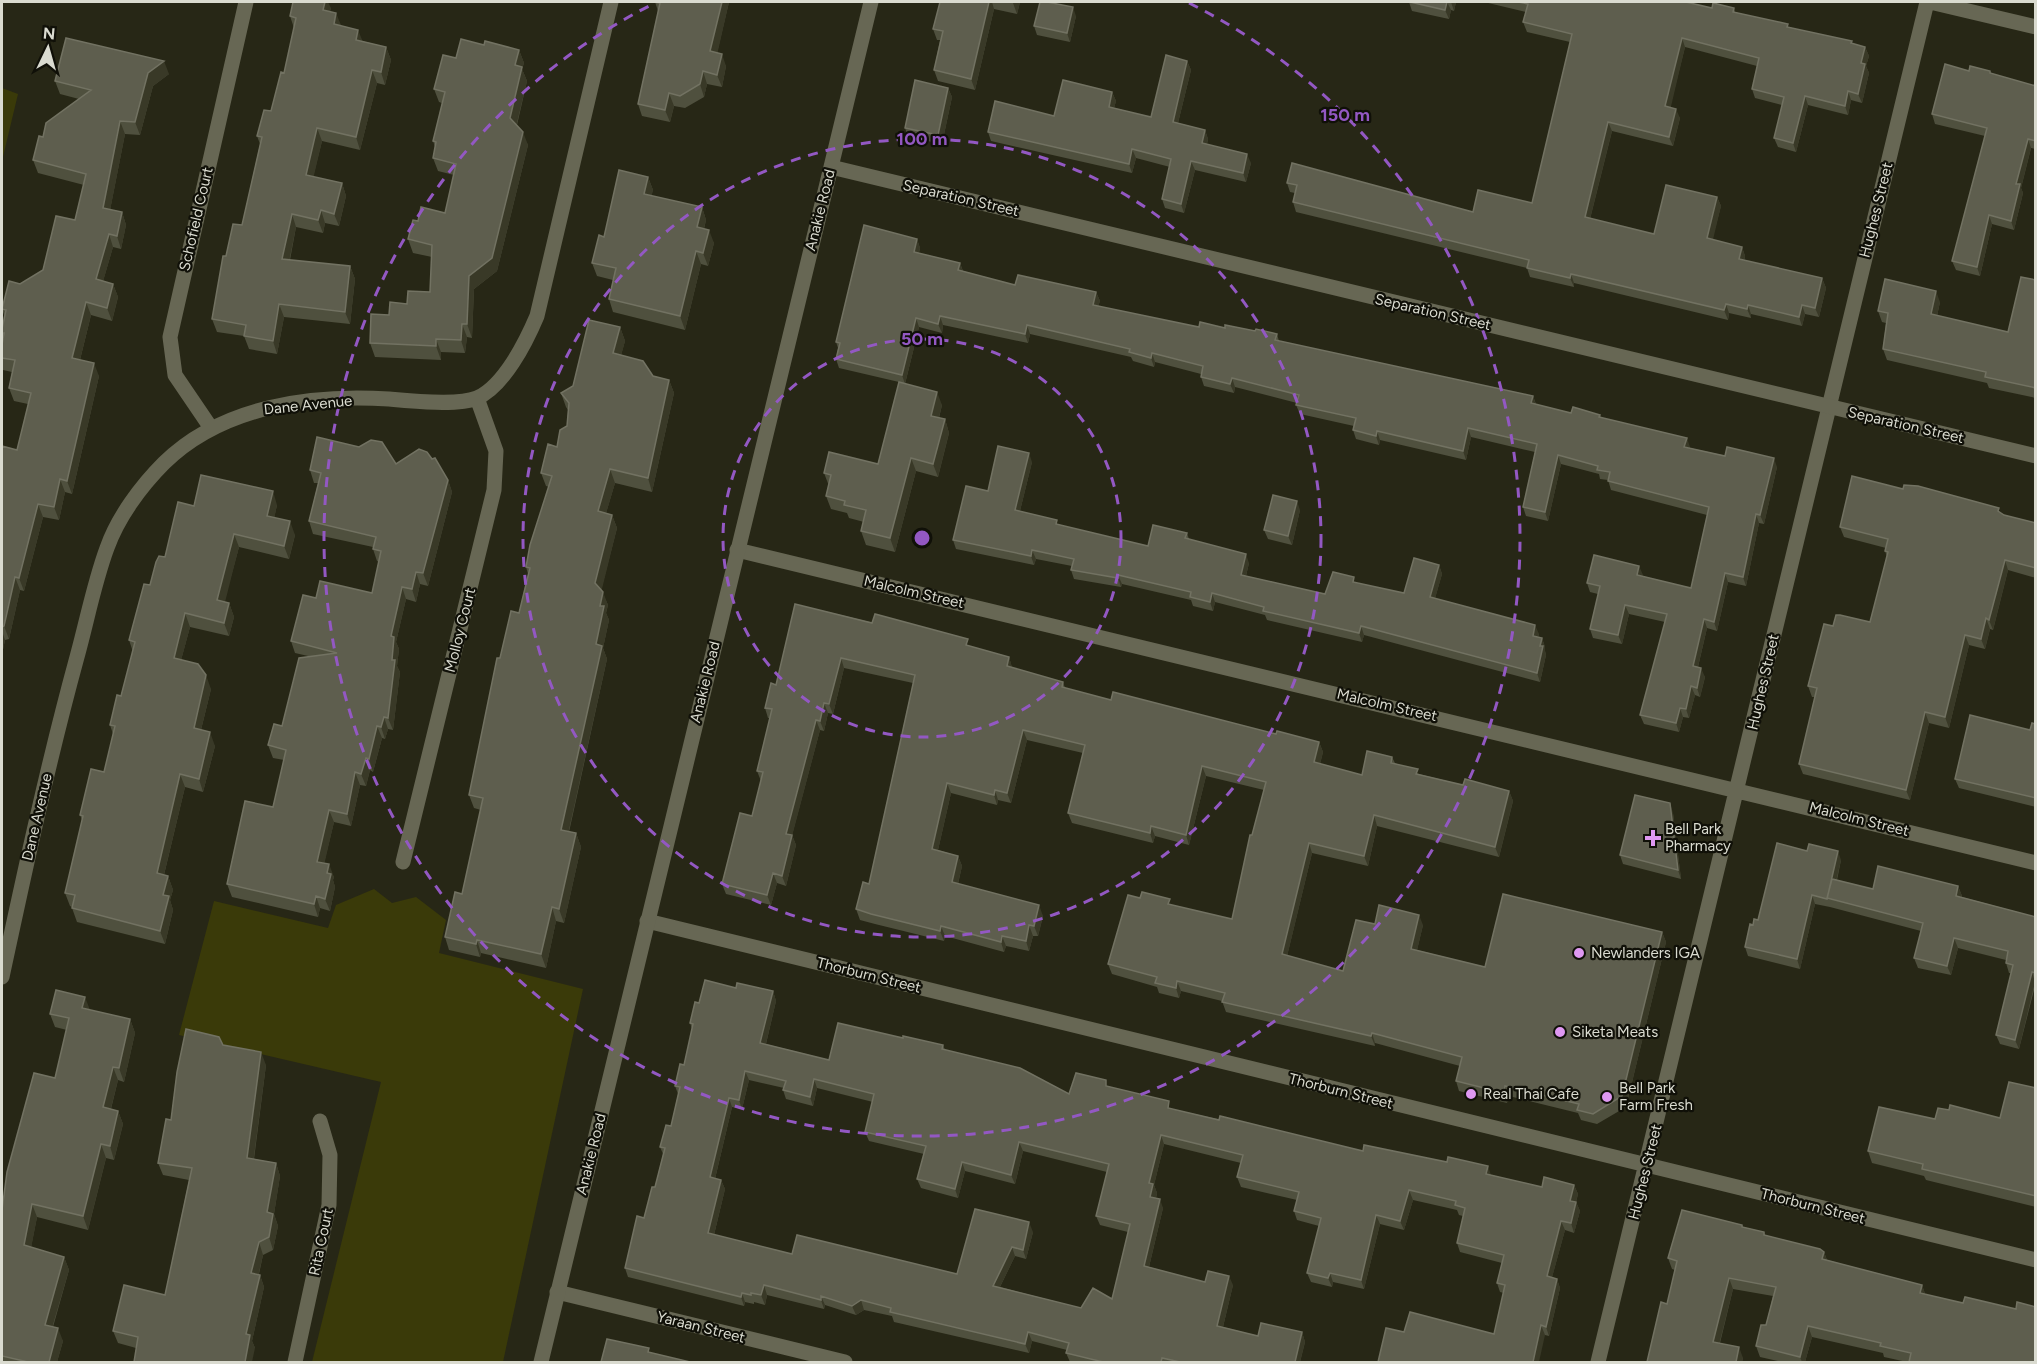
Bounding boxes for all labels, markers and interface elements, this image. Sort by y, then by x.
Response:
north arrow [18,18,78,78]
text: N [42,24,56,44]
text: 150 m [1320,104,1370,126]
text: 100 m [897,128,947,150]
street label: Hughes Street [1855,160,1897,260]
street label: Schofield Court [175,165,217,273]
street label: Anakie Road [801,167,839,253]
street label: Separation Street [901,176,1021,220]
street label: Separation Street [1373,290,1493,334]
text: 50 m [901,328,943,350]
street label: Dane Avenue [263,391,353,419]
street label: Separation Street [1846,403,1966,447]
centre of rings [912,528,932,548]
street label: Malcolm Street [862,572,966,612]
street label: Molloy Court [441,585,479,674]
street label: Hughes Street [1743,632,1783,732]
street label: Anakie Road [686,639,724,725]
street label: Malcolm Street [1335,685,1439,725]
street label: Dane Avenue [18,772,56,862]
street label: Malcolm Street [1807,798,1911,840]
place label: Bell Park Pharmacy [1665,820,1731,855]
marker: Bell Park Pharmacy [1646,831,1660,845]
place label: Newlanders IGA [1591,944,1700,962]
marker: Newlanders IGA [1572,946,1586,960]
street label: Thorburn Street [815,953,923,997]
place label: Siketa Meats [1572,1023,1658,1041]
marker: Siketa Meats [1553,1025,1567,1039]
street label: Thorburn Street [1287,1069,1395,1113]
place label: Bell Park Farm Fresh [1619,1079,1693,1114]
place label: Real Thai Cafe [1483,1085,1579,1103]
marker: Real Thai Cafe [1464,1087,1478,1101]
marker: Bell Park Farm Fresh [1600,1090,1614,1104]
street label: Anakie Road [572,1111,610,1197]
street label: Hughes Street [1624,1122,1666,1222]
street label: Thorburn Street [1759,1184,1867,1228]
street label: Rita Court [305,1206,337,1277]
street label: Yaraan Street [655,1307,747,1347]

